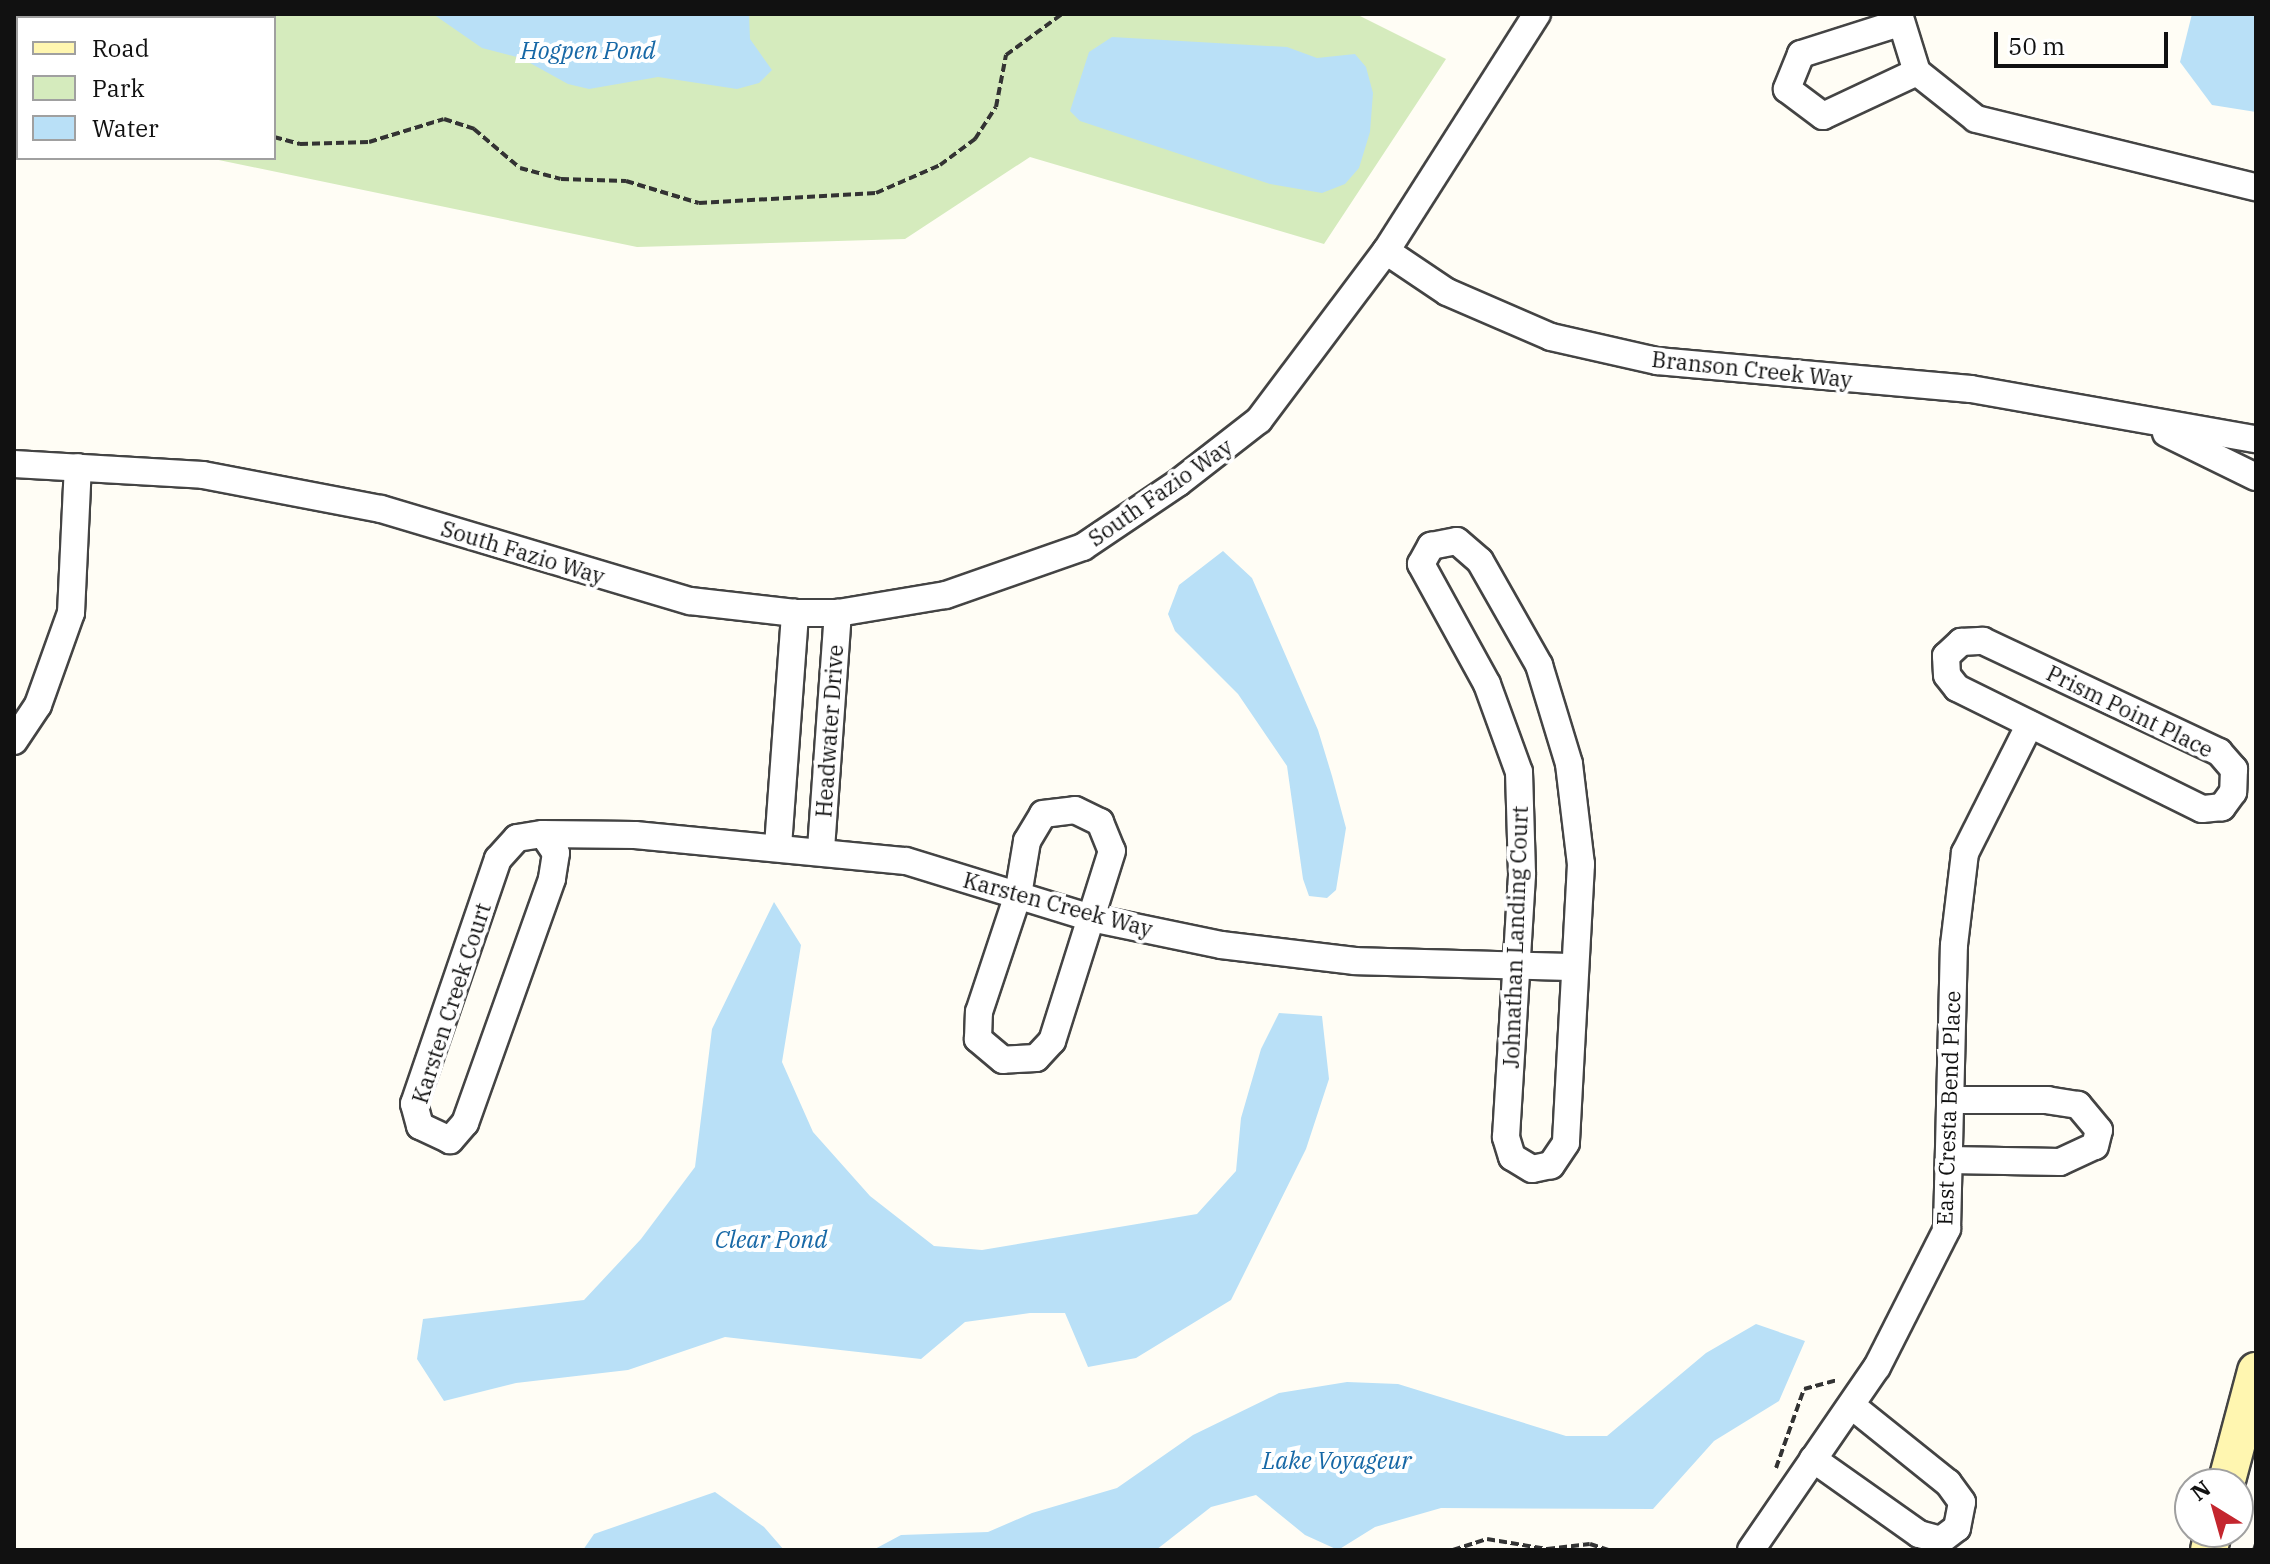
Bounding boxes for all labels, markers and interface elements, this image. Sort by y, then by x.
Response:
legend [16,16,276,160]
scale bar [1998,16,2172,66]
text: 50 m [2008,30,2065,62]
text: Road [92,32,149,64]
water label: Hogpen Pond [520,37,656,65]
text: Park [92,72,144,104]
text: Water [92,112,159,144]
street label: Branson Creek Way [1650,345,1854,393]
street label: South Fazio Way [1083,433,1237,551]
street label: South Fazio Way [438,515,608,589]
street label: Headwater Drive [810,644,848,818]
street label: Prism Point Place [2042,659,2218,763]
street label: Johnathan Landing Court [1497,805,1533,1069]
street label: Karsten Creek Way [960,866,1156,942]
street label: Karsten Creek Court [406,899,496,1107]
street label: East Cresta Bend Place [1931,990,1965,1226]
water label: Clear Pond [715,1226,827,1254]
water label: Lake Voyageur [1262,1447,1412,1475]
north arrow [2174,1468,2254,1548]
text: N [2185,1473,2216,1507]

